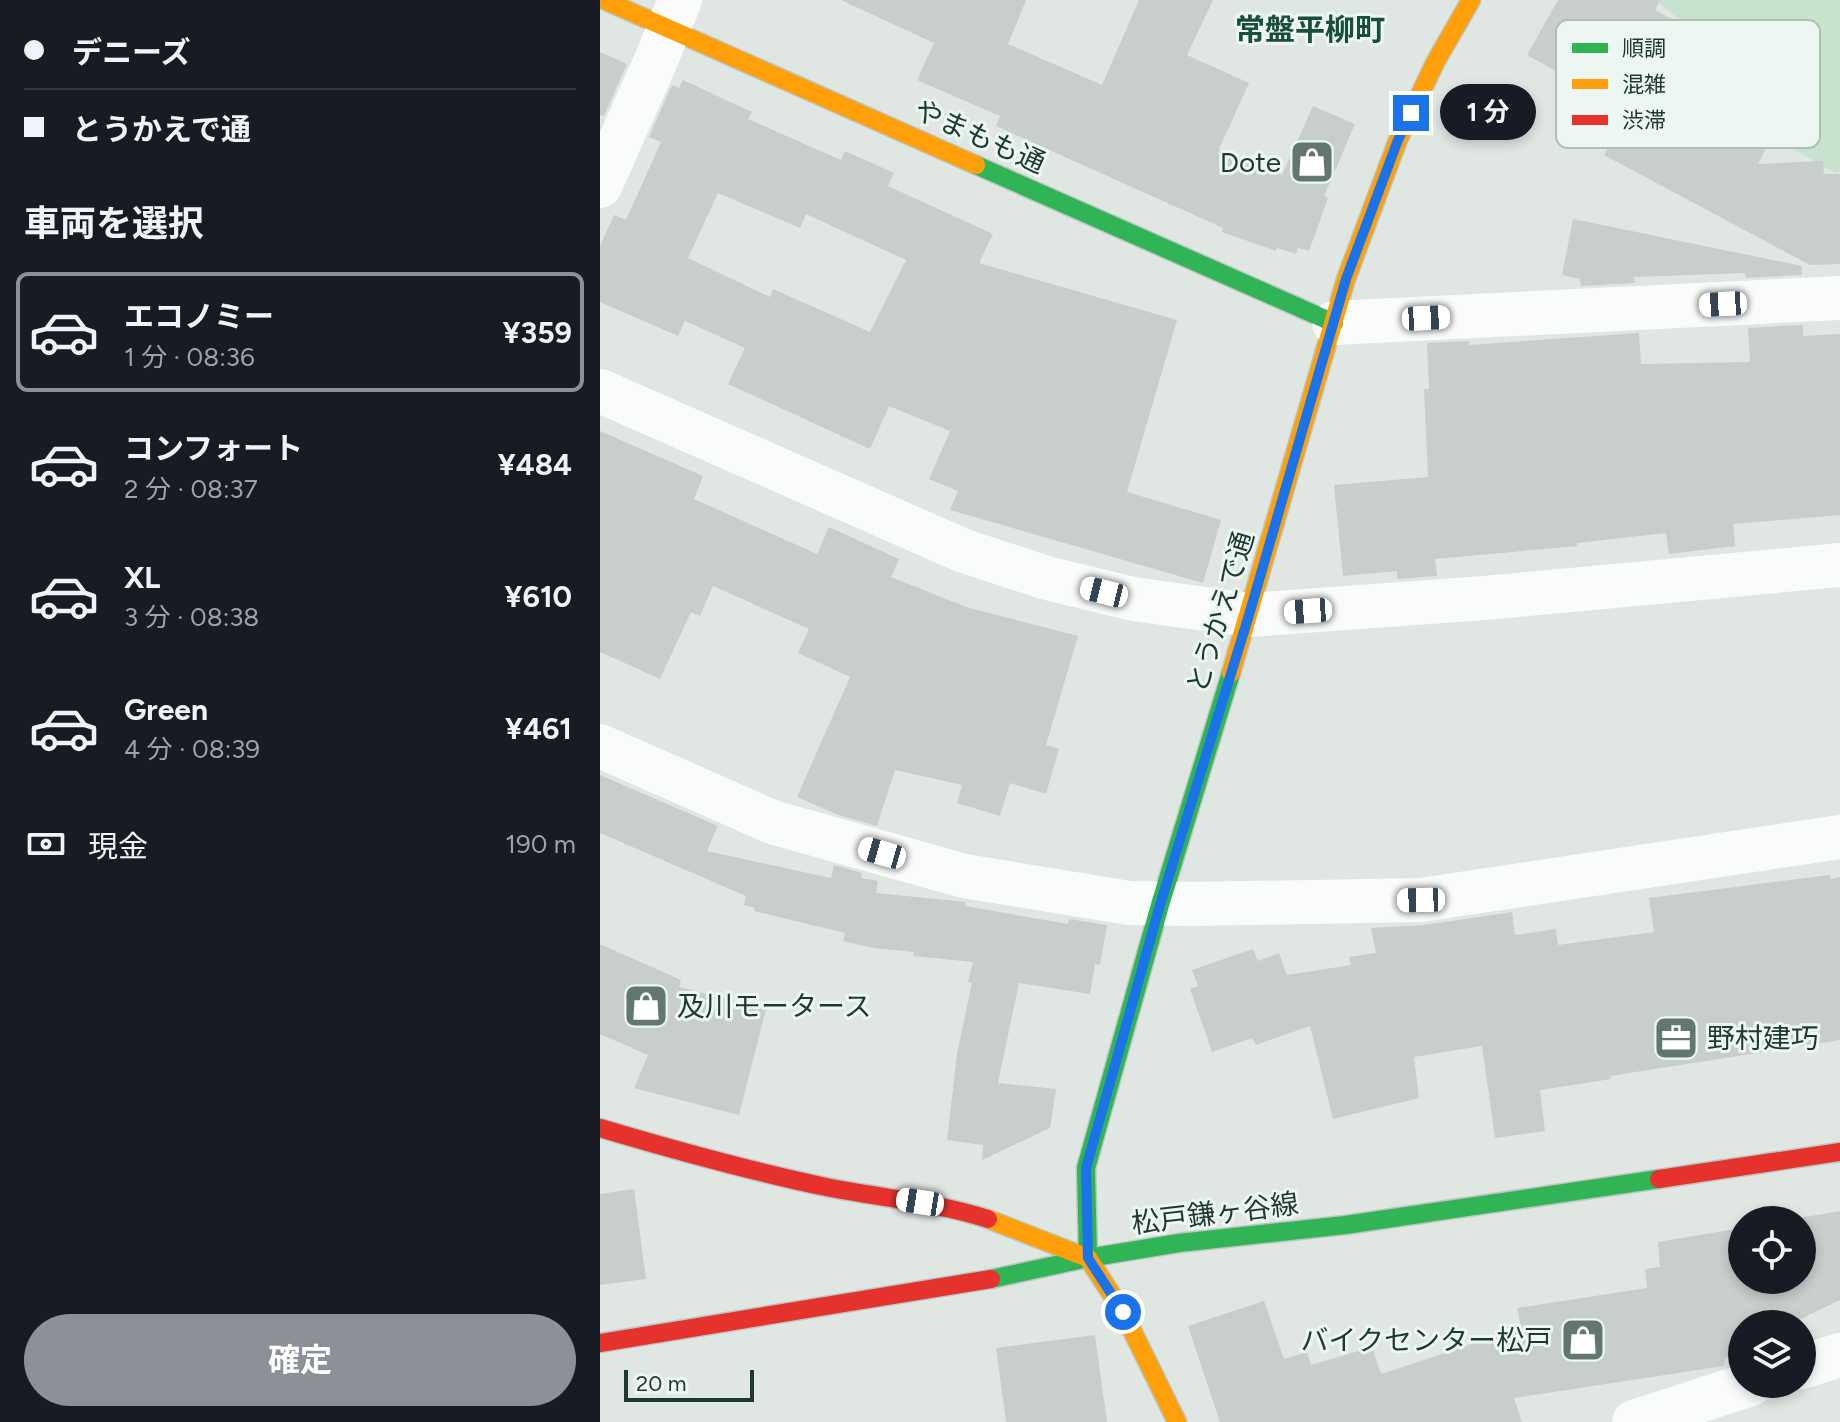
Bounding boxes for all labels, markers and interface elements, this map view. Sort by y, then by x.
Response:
district label: 常盤平柳町 [1235,11,1385,48]
legend [1556,20,1820,148]
text: デニーズ [72,34,191,71]
text: 順調 [1622,35,1666,62]
text: 混雑 [1622,71,1666,98]
callout: 1 分 [1439,85,1535,141]
street label: やまもも通 [909,92,1051,180]
route end [1393,95,1429,131]
text: 1 分 [1466,96,1510,128]
text: 渋滞 [1622,107,1666,134]
text: とうかえで通 [72,111,251,148]
shop icon: Dote [1288,138,1336,186]
place label: Dote [1220,145,1281,179]
text: 車両を選択 [24,202,204,245]
car [1698,291,1748,317]
icon: car [28,296,100,368]
text: エコノミー [124,298,274,335]
car [1401,305,1451,331]
text: ¥359 [503,314,572,351]
text: 1 分 · 08:36 [124,341,255,373]
icon: car [28,428,100,500]
text: コンフォート [124,430,303,467]
text: ¥484 [498,446,572,483]
text: 2 分 · 08:37 [124,473,258,505]
street label: とうかえで通 [1179,527,1261,697]
text: XL [124,559,160,596]
icon: car [28,560,100,632]
car [1078,575,1130,609]
text: ¥610 [505,578,572,615]
car [1283,597,1333,625]
text: 3 分 · 08:38 [124,601,259,633]
text: Green [124,691,208,728]
icon: car [28,692,100,764]
text: ¥461 [505,710,572,747]
text: 4 分 · 08:39 [124,733,260,765]
icon: cash [24,822,68,866]
text: 現金 [88,828,148,865]
text: 190 m [505,828,576,860]
car [856,835,908,871]
car [1397,888,1445,912]
shop icon: 及川モータース [622,982,670,1030]
place label: 及川モータース [677,989,872,1023]
office icon: 野村建巧 [1652,1014,1700,1062]
place label: 野村建巧 [1707,1021,1819,1055]
car [894,1186,946,1218]
street label: 松戸鎌ヶ谷線 [1130,1186,1300,1240]
map controls [1728,1206,1816,1398]
button: locate [1728,1206,1816,1294]
route start [1105,1294,1141,1330]
button: layers [1728,1310,1816,1398]
button: 確定 [24,1314,576,1406]
shop icon: バイクセンター松戸 [1559,1316,1607,1364]
place label: バイクセンター松戸 [1301,1323,1552,1357]
scale bar [624,1366,754,1402]
text: 20 m [636,1370,687,1397]

